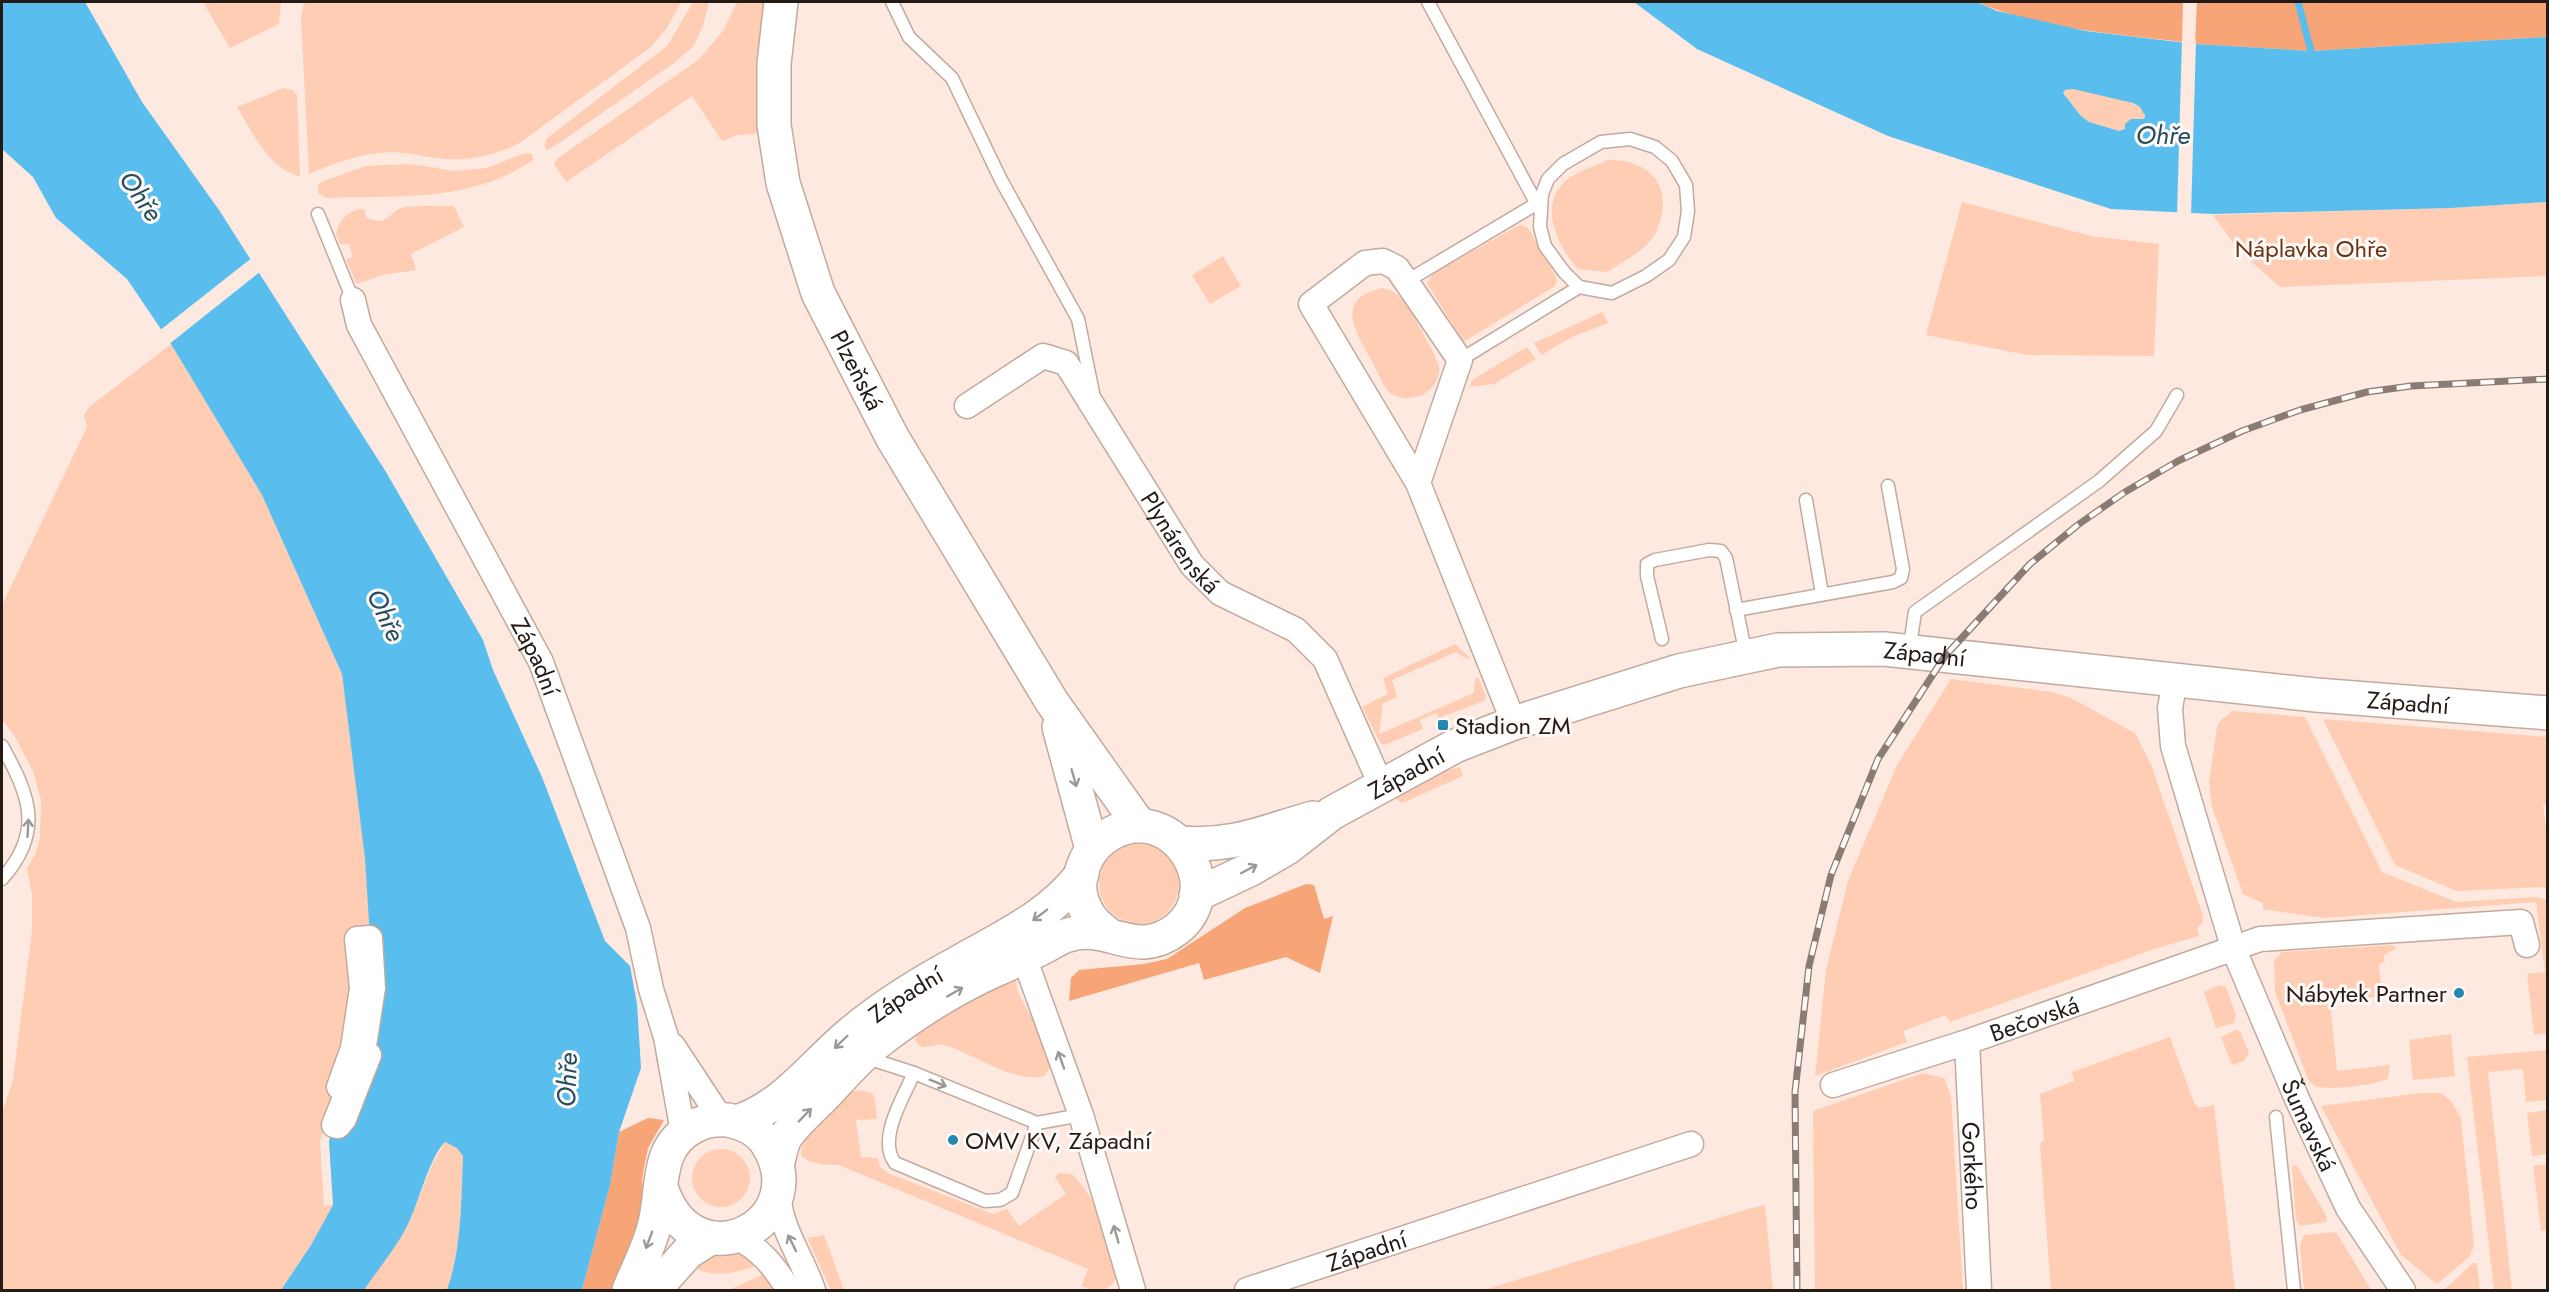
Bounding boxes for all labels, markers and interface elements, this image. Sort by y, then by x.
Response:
water label: Ohře [2136,116,2190,154]
water label: Ohře [110,163,172,229]
park label: Náplavka Ohře [2235,231,2387,266]
street label: Plzeňská [822,324,893,416]
street label: Plynárenská [1133,484,1228,601]
water label: Ohře [357,582,415,648]
street label: Západní [503,611,570,701]
street label: Západní [1882,632,1968,675]
street label: Západní [2366,682,2451,723]
place label: Stadion ZM [1455,708,1571,743]
marker: Stadion ZM [1436,718,1450,732]
street label: Západní [1362,737,1451,808]
one-way arrow [1069,768,1080,787]
one-way arrow [22,819,33,839]
one-way arrow [1240,863,1257,875]
one-way arrow [1032,908,1048,921]
street label: Západní [861,957,950,1031]
place label: Nábytek Partner [2286,976,2448,1011]
one-way arrow [946,985,963,997]
marker: Nábytek Partner [2452,986,2466,1000]
street label: Bečovská [1985,987,2084,1050]
one-way arrow [834,1035,849,1050]
one-way arrow [1055,1051,1066,1069]
water label: Ohře [547,1052,587,1108]
street label: Šumavská [2273,1073,2346,1177]
one-way arrow [928,1078,947,1089]
one-way arrow [798,1108,812,1123]
street label: Gorkého [1953,1121,1993,1211]
place label: OMV KV, Západní [965,1123,1152,1158]
marker: OMV KV, Západní [946,1133,960,1147]
street label: Západní [1322,1221,1412,1280]
one-way arrow [1110,1225,1121,1244]
one-way arrow [643,1230,654,1249]
one-way arrow [785,1234,797,1252]

